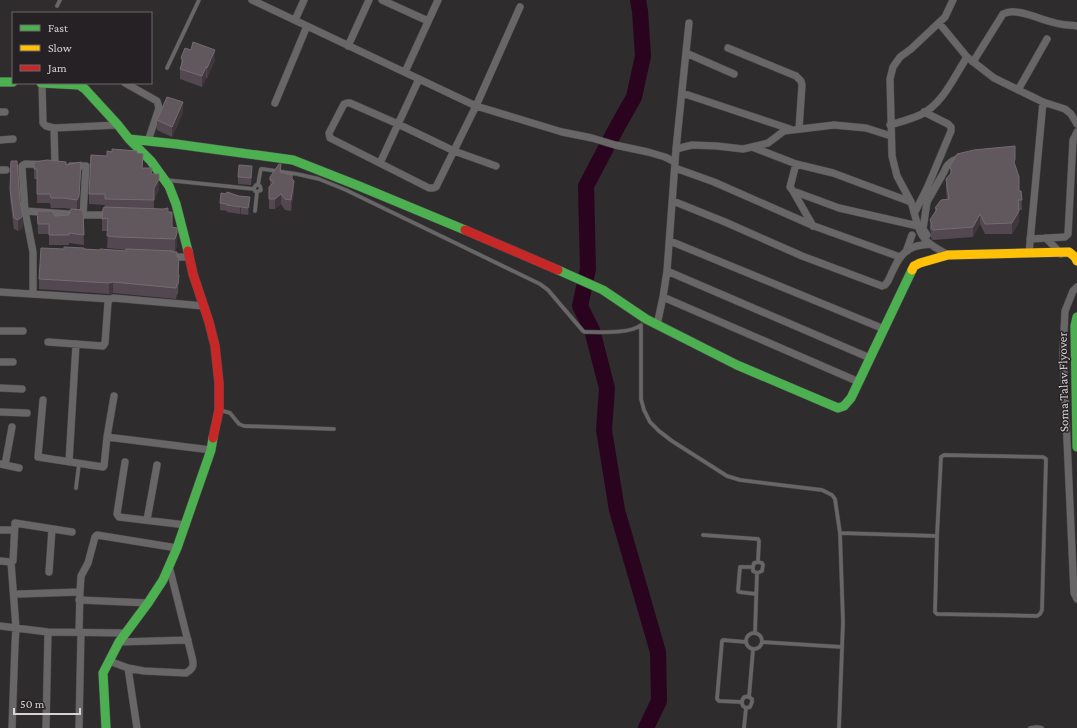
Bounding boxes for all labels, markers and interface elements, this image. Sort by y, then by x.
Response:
legend [12,12,152,84]
text: Fast [48,21,69,35]
text: Slow [48,41,72,55]
text: Jam [47,61,67,75]
street label: Soma Talav Flyover [1055,331,1071,432]
scale bar [14,690,80,716]
text: 50 m [20,697,45,711]

